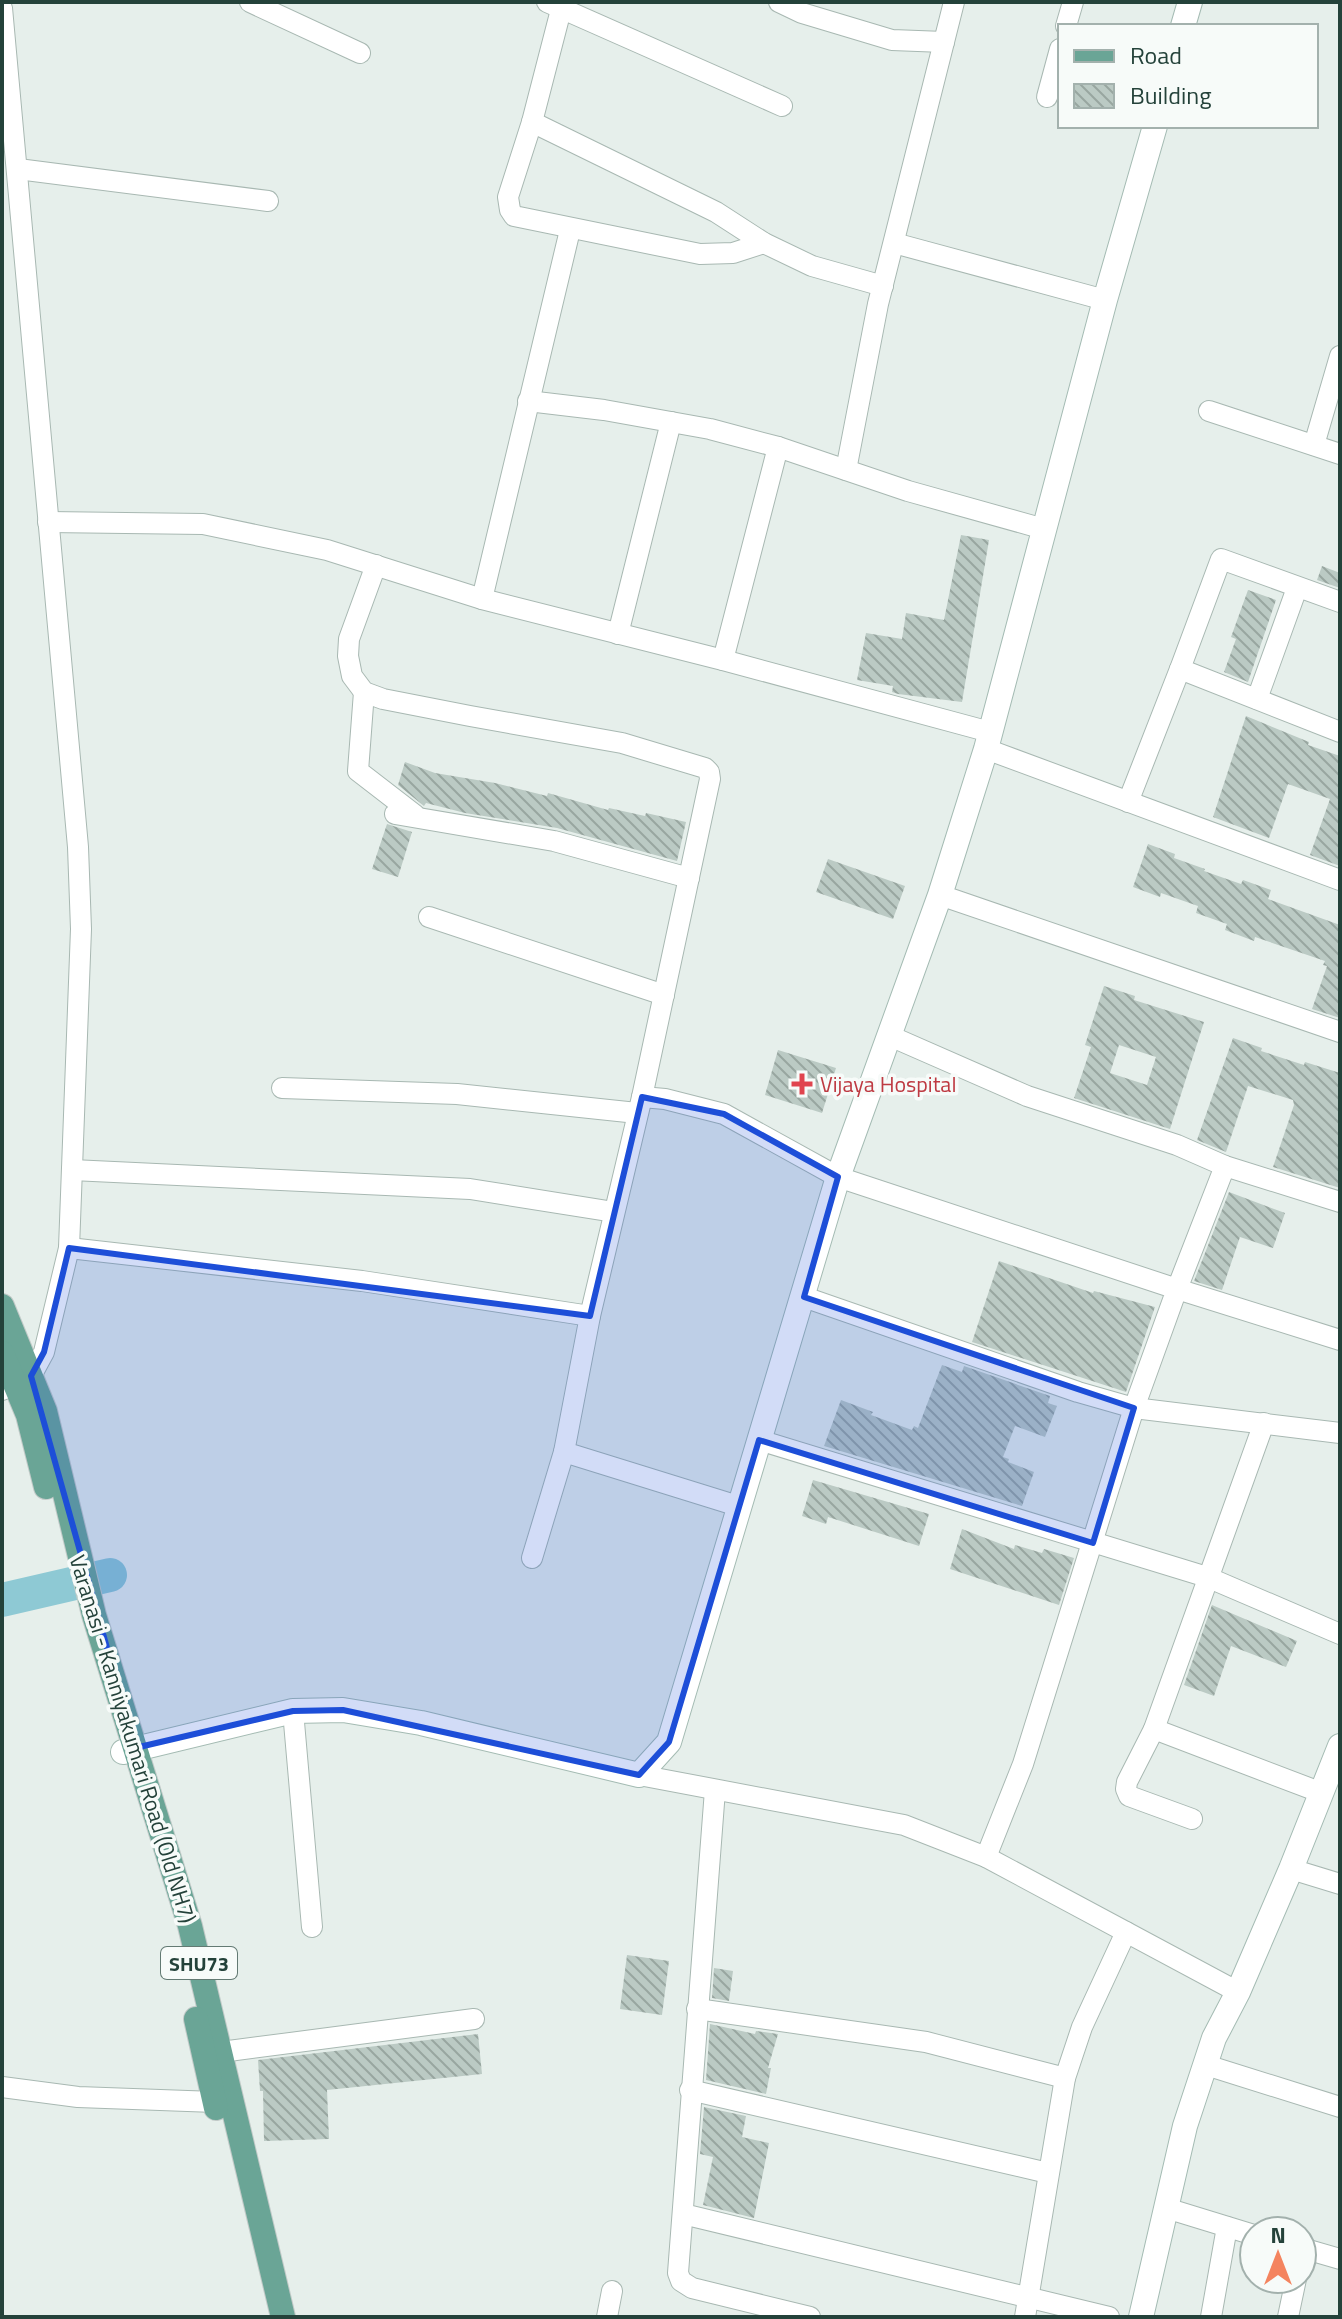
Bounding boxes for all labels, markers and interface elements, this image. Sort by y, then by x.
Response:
legend [1058,24,1318,128]
text: Road [1130,37,1182,73]
text: Building [1130,77,1212,113]
place label: Vijaya Hospital [820,1067,956,1101]
marker: Vijaya Hospital [791,1073,813,1095]
street label: Varanasi - Kanniyakumari Road (Old NH7) [61,1551,205,1927]
road number: SHU73 [161,1947,237,1979]
north arrow [1238,2215,1318,2295]
text: N [1270,2218,1286,2252]

